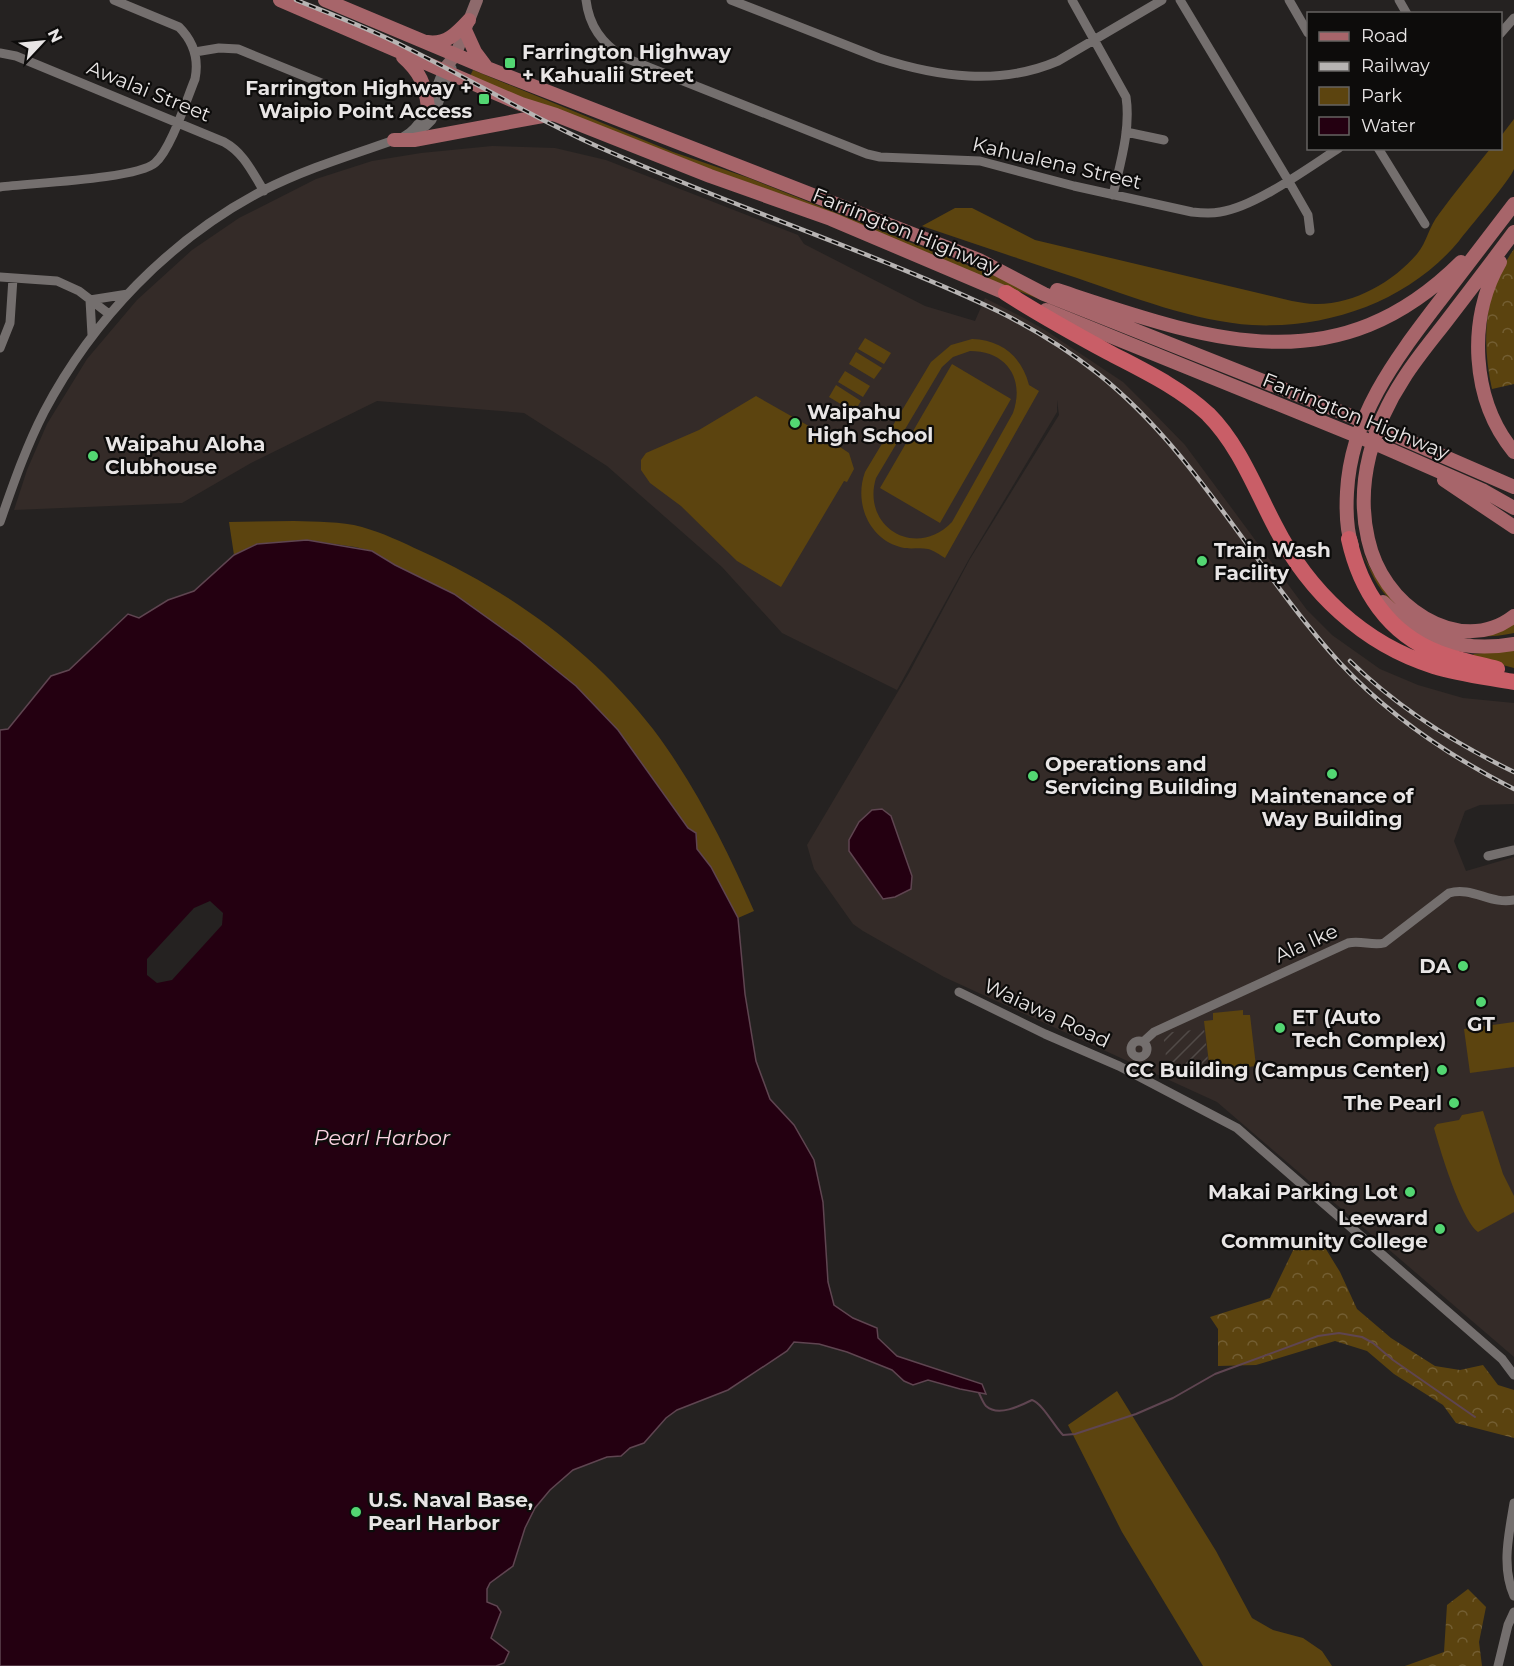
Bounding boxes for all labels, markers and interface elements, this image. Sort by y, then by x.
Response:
north arrow [12,12,72,72]
legend [1307,12,1502,150]
text: Road [1361,25,1408,47]
text: N [44,26,66,46]
place label: Farrington Highway + Kahualii Street [522,40,732,87]
street label: Awalai Street [84,55,214,127]
text: Railway [1361,55,1430,77]
marker: Farrington Highway + Kahualii Street [503,56,517,70]
place label: Farrington Highway + Waipio Point Access [245,76,472,123]
text: Park [1361,85,1402,107]
marker: Farrington Highway + Waipio Point Access [477,92,491,106]
text: Water [1361,115,1416,137]
street label: Kahualena Street [970,132,1144,194]
street label: Farrington Highway [809,183,1003,280]
street label: Farrington Highway [1259,368,1453,465]
place label: Waipahu High School [807,400,933,447]
marker: Waipahu High School [788,416,802,430]
place label: Waipahu Aloha Clubhouse [105,432,265,479]
marker: Waipahu Aloha Clubhouse [86,449,100,463]
place label: Train Wash Facility [1214,538,1331,585]
marker: Train Wash Facility [1195,554,1209,568]
place label: Operations and Servicing Building [1045,752,1237,799]
marker: Maintenance of Way Building [1325,767,1339,781]
marker: Operations and Servicing Building [1026,769,1040,783]
place label: Maintenance of Way Building [1250,784,1415,831]
street label: Ala Ike [1271,919,1341,967]
place label: DA [1419,954,1452,978]
marker: DA [1456,959,1470,973]
street label: Waiawa Road [980,973,1114,1053]
marker: GT [1474,995,1488,1009]
place label: ET (Auto Tech Complex) [1292,1005,1447,1052]
place label: GT [1467,1012,1496,1036]
marker: ET (Auto Tech Complex) [1273,1021,1287,1035]
place label: CC Building (Campus Center) [1126,1058,1430,1082]
marker: CC Building (Campus Center) [1435,1063,1449,1077]
place label: The Pearl [1344,1091,1442,1115]
marker: The Pearl [1447,1096,1461,1110]
water label: Pearl Harbor [314,1125,451,1150]
place label: Makai Parking Lot [1208,1180,1398,1204]
marker: Makai Parking Lot [1403,1185,1417,1199]
place label: Leeward Community College [1221,1206,1428,1253]
marker: Leeward Community College [1433,1222,1447,1236]
place label: U.S. Naval Base, Pearl Harbor [368,1488,533,1535]
marker: U.S. Naval Base, Pearl Harbor [349,1505,363,1519]

